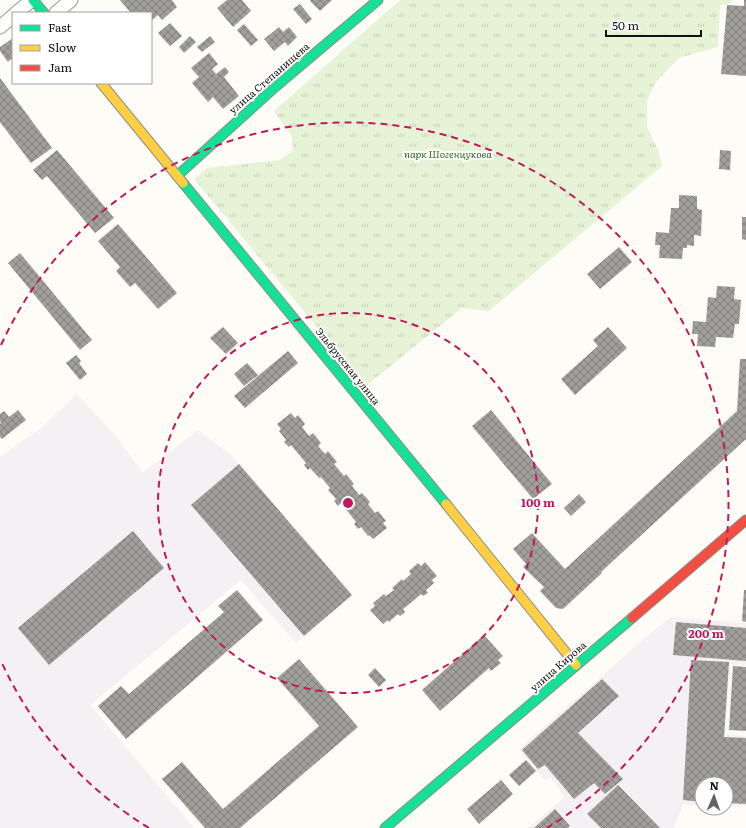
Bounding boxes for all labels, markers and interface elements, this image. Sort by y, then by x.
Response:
legend [12,12,152,84]
scale bar [606,12,701,38]
text: 50 m [612,16,639,34]
text: Fast [48,18,72,36]
text: Slow [48,38,77,56]
street label: улица Степанищева [225,38,313,117]
text: Jam [48,58,73,76]
park label: парк Шогенцукова [404,146,492,161]
street label: Эльбрусская улица [313,324,385,408]
text: 100 m [521,493,555,511]
centre of rings [341,496,355,510]
text: 200 m [688,624,724,642]
street label: улица Кирова [526,637,589,694]
north arrow [694,776,734,816]
text: N [709,777,719,793]

